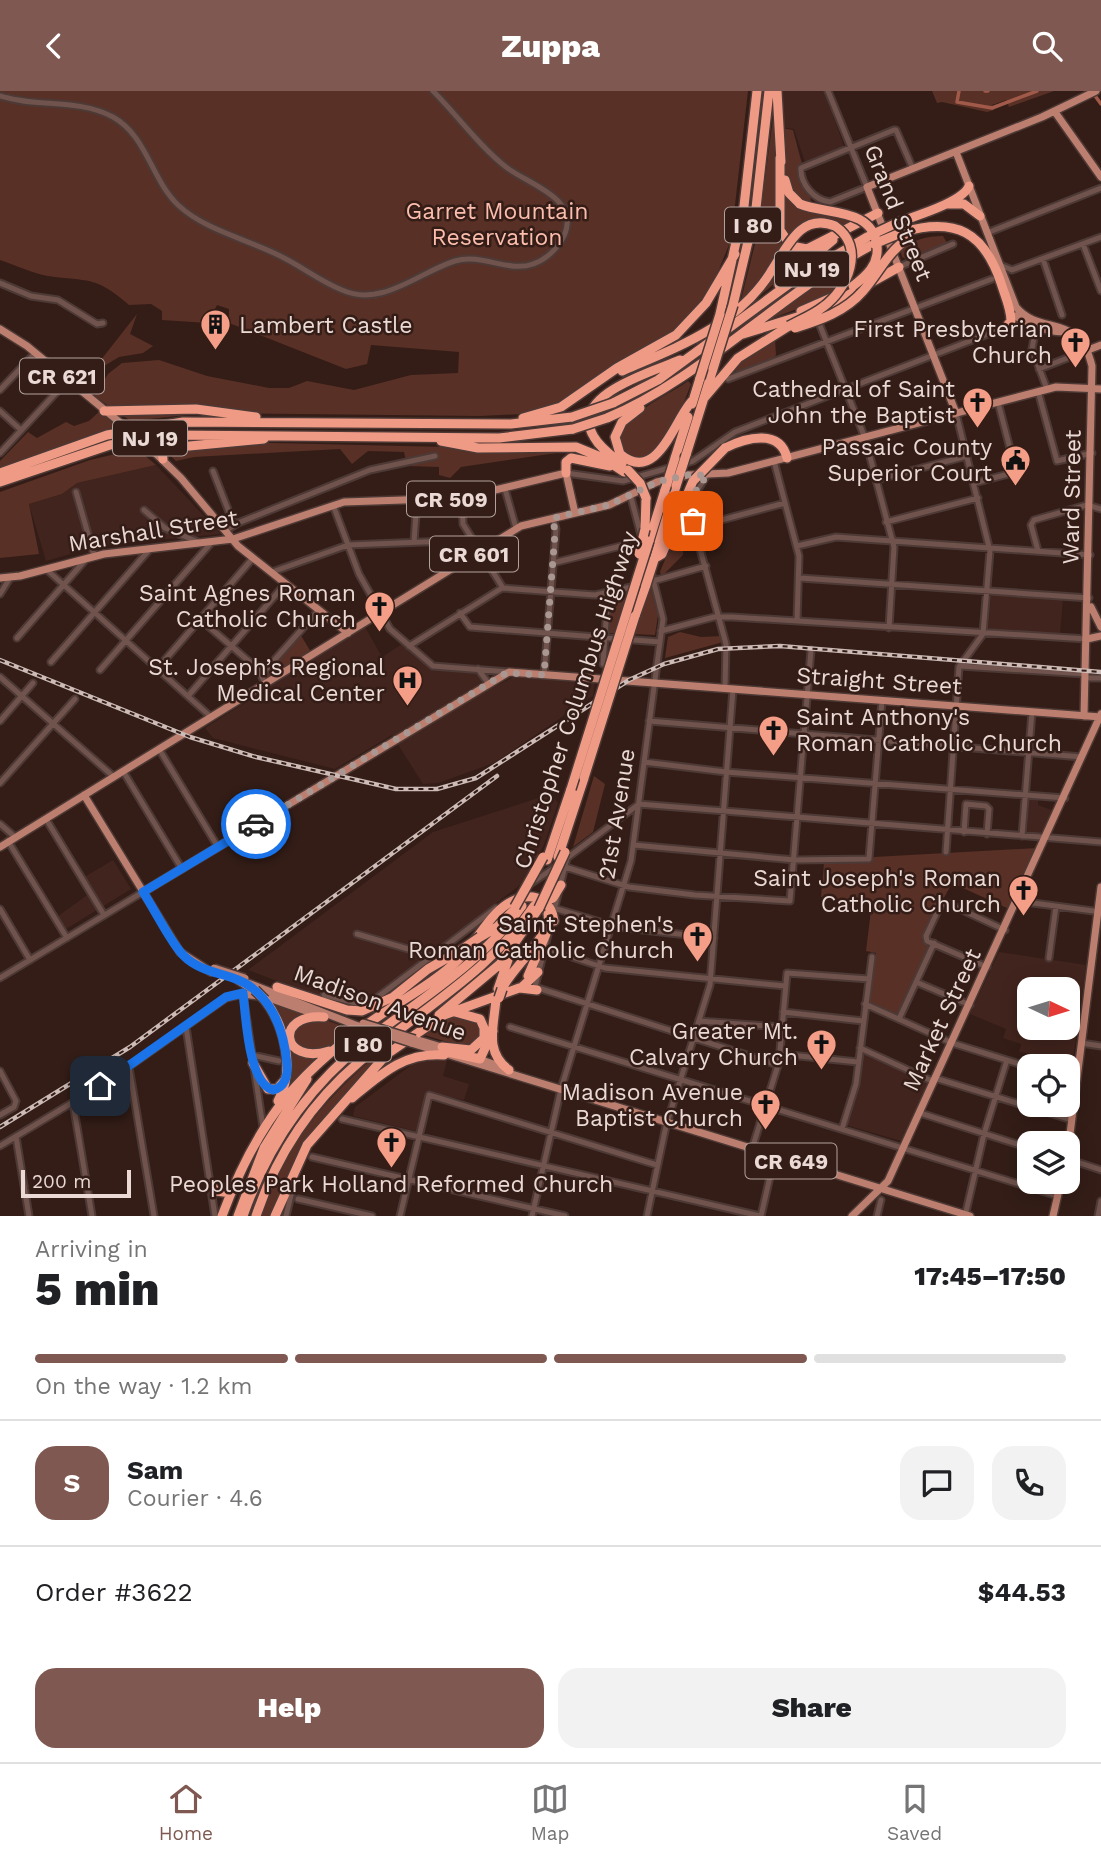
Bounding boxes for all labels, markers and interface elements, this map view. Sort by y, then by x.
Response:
icon: back [35,27,73,65]
text: Zuppa [501,27,600,65]
icon: search [1028,27,1066,65]
street label: Grand Street [858,141,938,285]
park label: Garret Mountain Reservation [405,198,589,251]
road number: I 80 [725,207,781,243]
road number: NJ 19 [775,251,849,287]
building icon: Lambert Castle [199,308,233,352]
place label: Lambert Castle [239,312,412,339]
place label: First Presbyterian Church [853,316,1052,369]
church icon: First Presbyterian Church [1058,325,1092,369]
road number: CR 621 [20,359,104,393]
place label: Cathedral of Saint John the Baptist [752,376,955,429]
church icon: Cathedral of Saint John the Baptist [961,385,995,429]
road number: NJ 19 [113,421,187,455]
street label: Ward Street [1057,429,1087,565]
place label: Passaic County Superior Court [822,434,992,487]
public building icon: Passaic County Superior Court [998,443,1032,487]
road number: CR 509 [407,481,495,517]
pin [663,491,723,551]
icon: bag [674,502,712,540]
street label: Marshall Street [66,504,240,558]
street label: Christopher Columbus Highway [509,528,643,872]
road number: CR 601 [430,537,518,571]
place label: Saint Agnes Roman Catholic Church [139,580,356,633]
church icon: Saint Agnes Roman Catholic Church [362,589,396,633]
place label: St. Joseph’s Regional Medical Center [148,654,385,707]
street label: Straight Street [795,662,963,700]
hospital icon: St. Joseph’s Regional Medical Center [391,663,425,707]
place label: Saint Anthony's Roman Catholic Church [796,704,1062,757]
church icon: Saint Anthony's Roman Catholic Church [756,713,790,757]
street label: 21st Avenue [593,746,641,882]
courier [221,789,291,859]
icon: car [237,805,275,843]
place label: Saint Joseph's Roman Catholic Church [753,865,1001,918]
church icon: Saint Joseph's Roman Catholic Church [1007,874,1041,918]
place label: Saint Stephen's Roman Catholic Church [408,911,674,964]
church icon: Saint Stephen's Roman Catholic Church [680,920,714,964]
street label: Market Street [897,944,987,1096]
street label: Madison Avenue [290,959,470,1047]
north arrow [1017,977,1080,1039]
map controls [1017,977,1080,1194]
place label: Greater Mt. Calvary Church [629,1018,798,1071]
road number: I 80 [335,1027,391,1061]
church icon: Greater Mt. Calvary Church [804,1027,838,1071]
button: locate [1017,1054,1080,1117]
pin [70,1056,130,1116]
icon: home [81,1067,119,1105]
place label: Madison Avenue Baptist Church [562,1079,743,1132]
church icon: Madison Avenue Baptist Church [749,1088,783,1132]
church icon: Peoples Park Holland Reformed Church [374,1126,408,1170]
button: layers [1017,1131,1080,1194]
road number: CR 649 [746,1143,836,1179]
scale bar [21,1167,131,1199]
text: 200 m [32,1170,91,1193]
place label: Peoples Park Holland Reformed Church [169,1171,613,1198]
text: Arriving in [35,1236,148,1263]
text: 17:45–17:50 [914,1261,1066,1291]
text: 5 min [35,1262,160,1316]
text: On the way · 1.2 km [35,1373,253,1400]
button: chat [900,1446,974,1520]
button: phone [992,1446,1066,1520]
text: Sam [127,1455,183,1485]
text: S [64,1468,80,1498]
text: Courier · 4.6 [127,1485,263,1512]
text: Order #3622 [35,1577,193,1607]
text: $44.53 [978,1577,1066,1607]
button: Help [35,1668,544,1748]
button: Share [558,1668,1066,1748]
tab: Home [159,1780,213,1845]
tab: Map [531,1780,569,1845]
tab: Saved [887,1780,942,1845]

